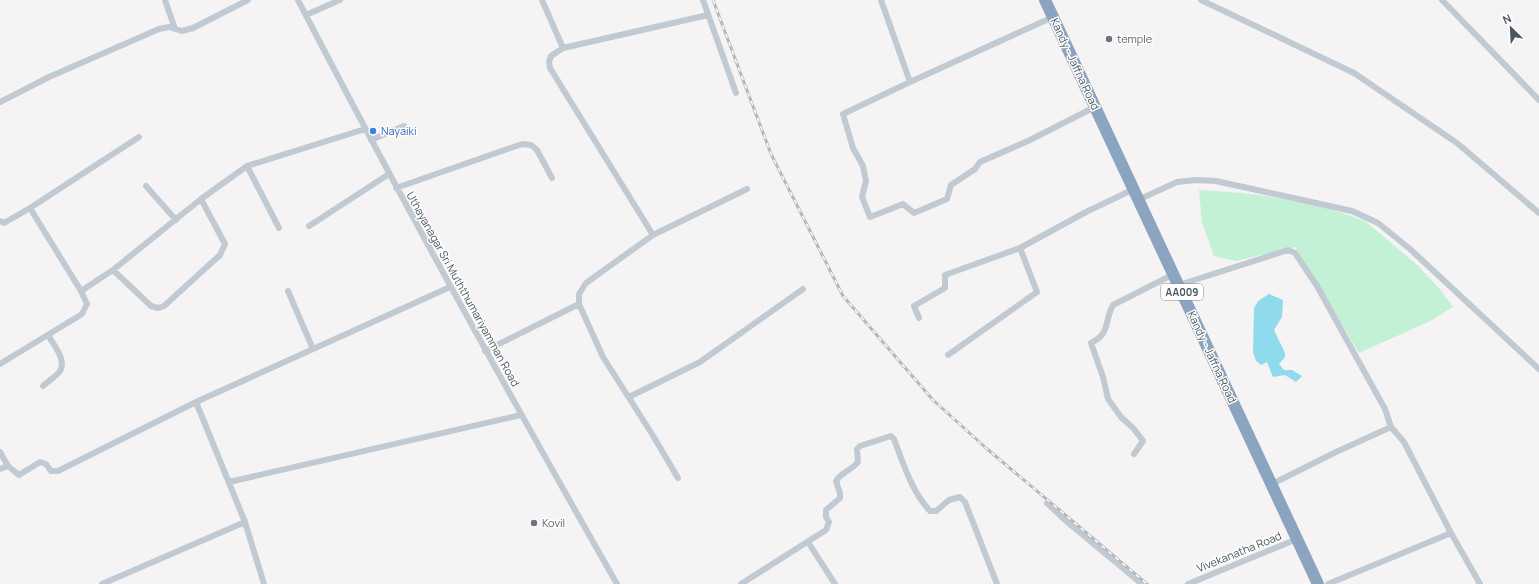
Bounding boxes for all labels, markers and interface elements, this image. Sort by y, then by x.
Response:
north arrow [1491,8,1531,48]
text: N [1500,10,1513,27]
street label: Kandy - Jaffna Road [1048,15,1103,112]
place label: temple [1117,31,1153,46]
marker: temple [1104,34,1114,44]
place label: Nayaiki [381,123,417,138]
marker: Nayaiki [368,126,378,136]
street label: Uthayanagar Sri Muththumariyamman Road [403,189,523,389]
road number: AA009 [1161,284,1203,300]
street label: Kandy - Jaffna Road [1185,308,1240,405]
place label: Kovil [542,515,565,530]
marker: Kovil [529,518,539,528]
street label: Vivekanatha Road [1194,528,1283,575]

